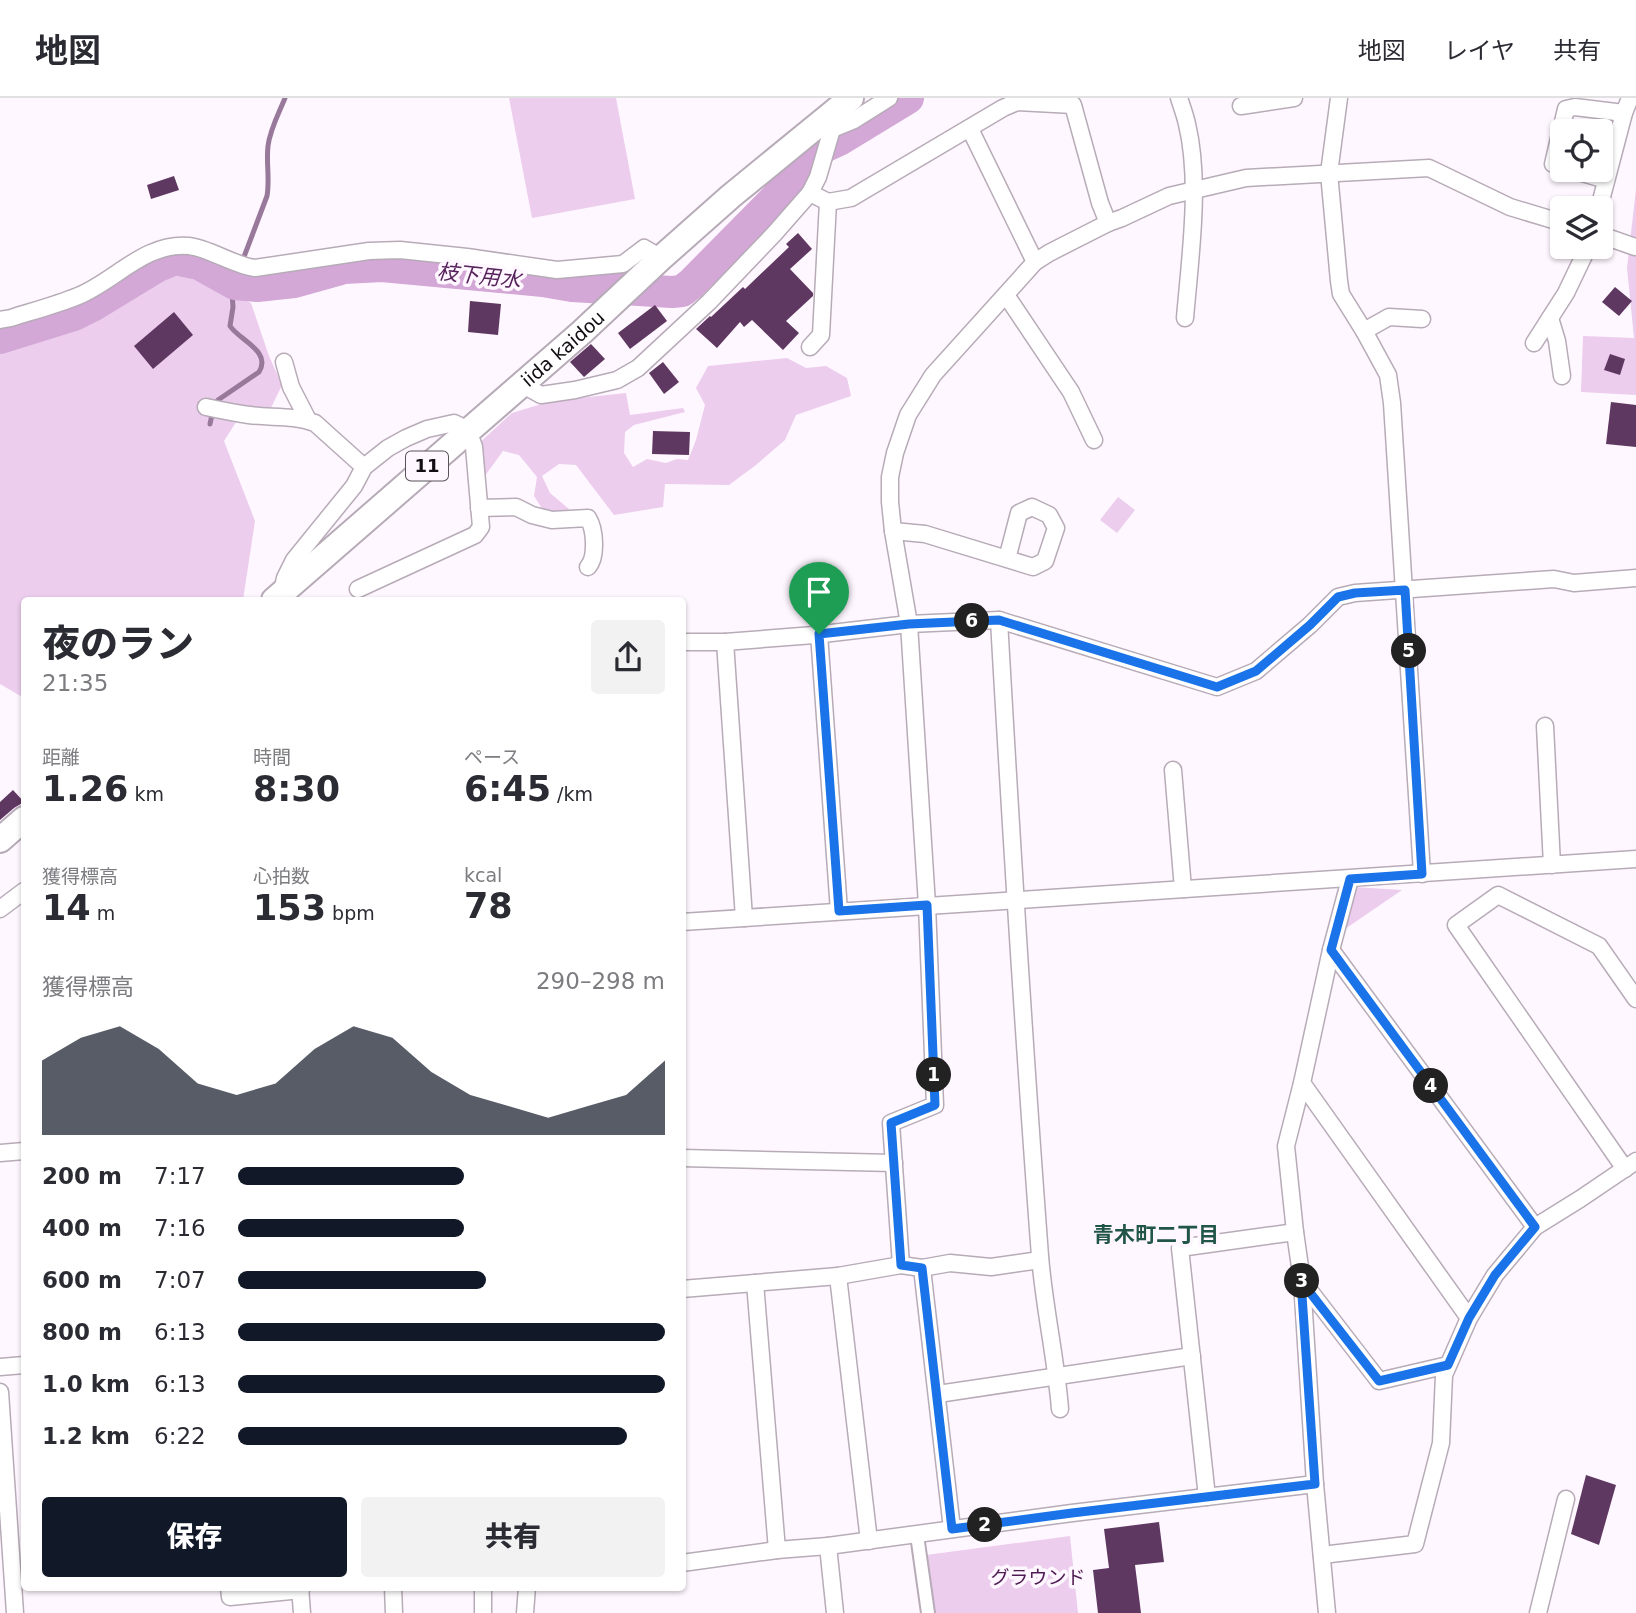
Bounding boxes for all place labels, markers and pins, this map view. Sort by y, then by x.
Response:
pin [789,562,849,634]
pin: 6 [954,603,990,638]
pin: 5 [1392,634,1426,668]
pin: 1 [916,1058,951,1093]
pin: 4 [1414,1068,1448,1104]
pin: 3 [1284,1264,1320,1298]
pin: 2 [968,1508,1002,1542]

